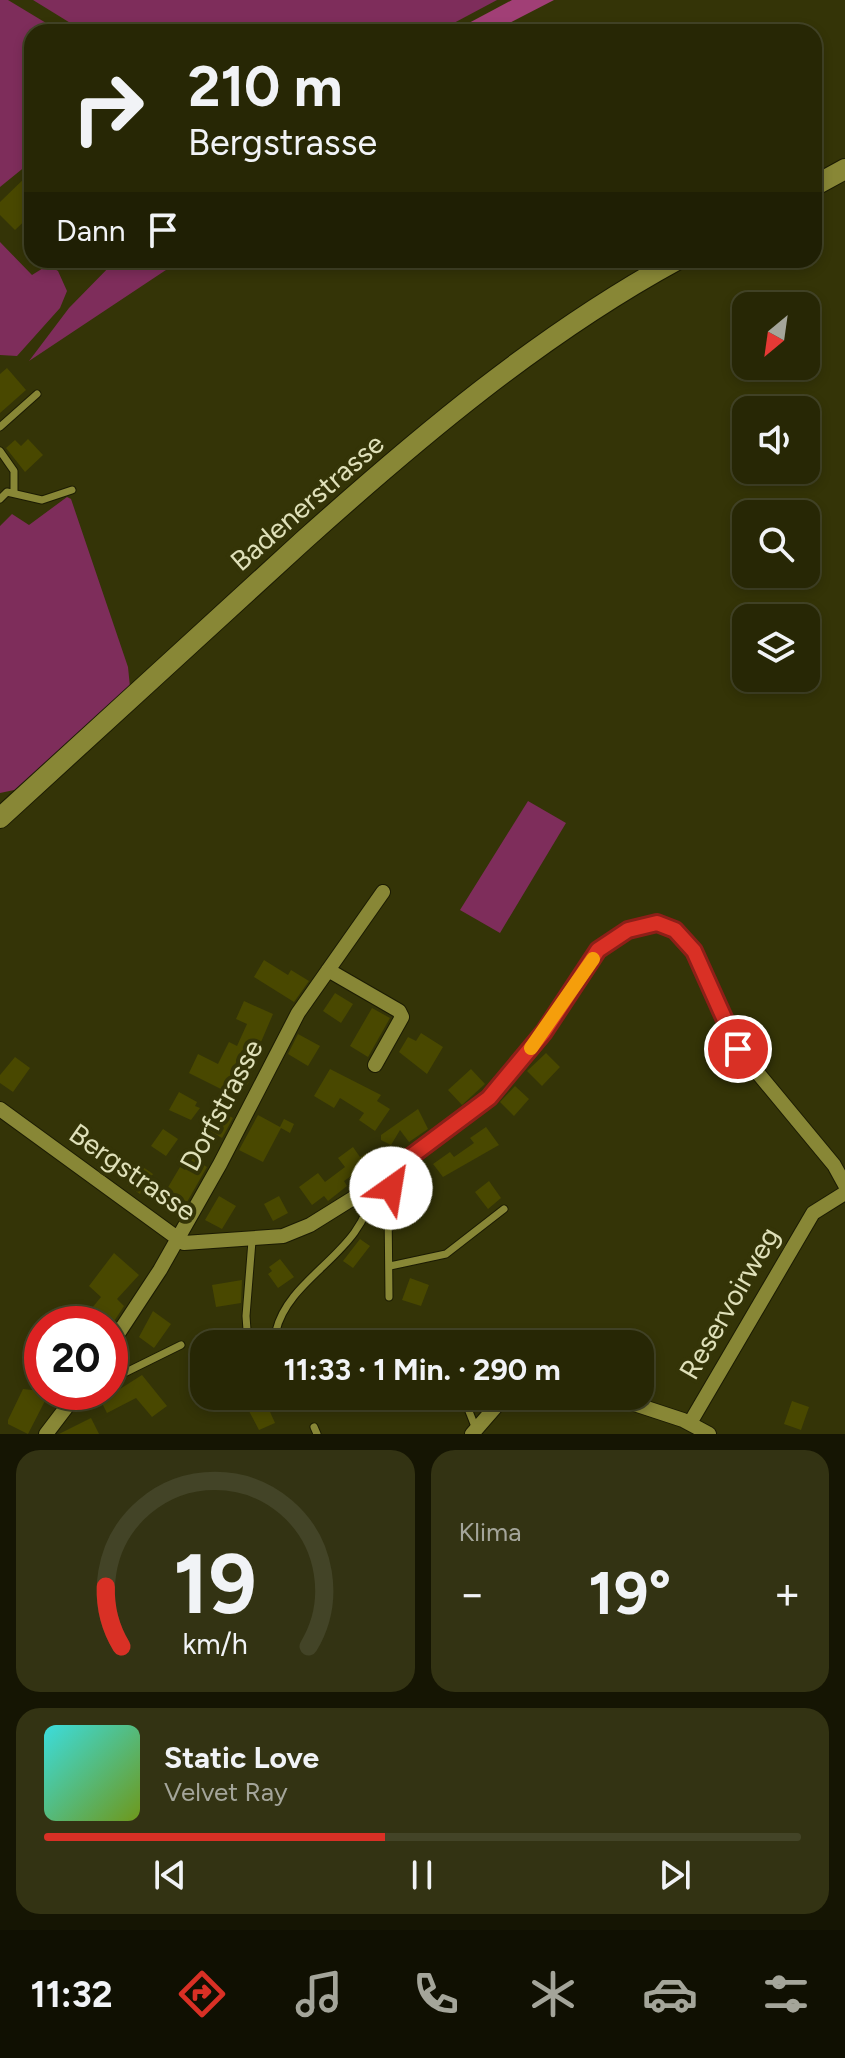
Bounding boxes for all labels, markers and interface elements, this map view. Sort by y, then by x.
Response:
text: 210 m [188,53,343,120]
icon: right [56,56,160,160]
text: Bergstrasse [188,121,377,164]
icon: arrive [141,208,185,252]
text: Dann [56,212,125,249]
north arrow [732,292,820,380]
map controls [732,292,820,692]
button: sound [732,396,820,484]
street label: Badenerstrasse [223,426,391,578]
button: search [732,500,820,588]
button: layers [732,604,820,692]
pin [704,1015,772,1083]
icon: arrive [716,1027,760,1071]
street label: Dorfstrasse [172,1033,270,1177]
street label: Bergstrasse [63,1116,203,1228]
position arrow [349,1146,433,1230]
street label: Reservoirweg [672,1221,786,1385]
speed limit sign: 20 [24,1306,128,1410]
text: 11:33 · 1 Min. · 290 m [283,1351,561,1388]
text: Klima [459,1516,522,1548]
text: 19 [174,1534,257,1634]
text: 19° [588,1557,671,1629]
text: − [459,1567,486,1620]
text: + [774,1567,801,1620]
text: km/h [183,1627,248,1661]
text: Static Love [164,1739,319,1776]
text: Velvet Ray [164,1776,288,1808]
icon: previous [148,1853,192,1897]
icon: pause [400,1853,444,1897]
icon: next [653,1853,697,1897]
icon: directions [174,1966,230,2022]
icon: music [291,1966,347,2022]
icon: phone [408,1966,464,2022]
icon: climate [525,1966,581,2022]
icon: car [642,1966,698,2022]
icon: filters [758,1966,814,2022]
text: 11:32 [30,1973,113,2016]

